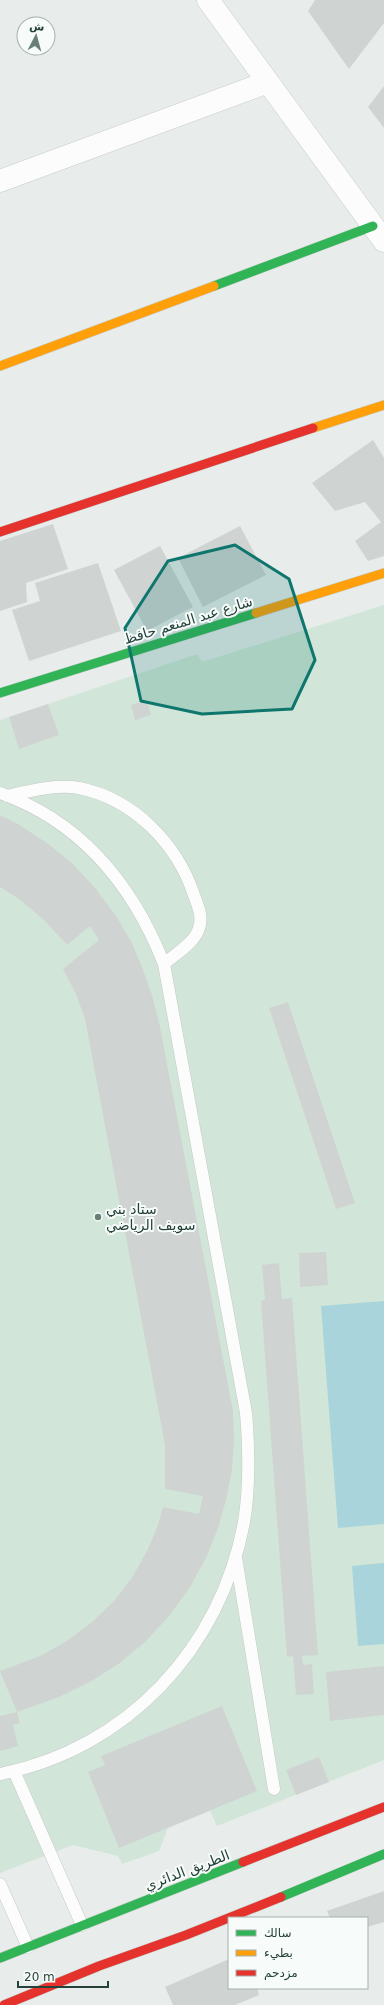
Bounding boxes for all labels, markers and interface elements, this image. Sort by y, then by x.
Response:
north arrow [16,16,56,56]
text: ش [29,19,45,34]
street label: شارع عبد المنعم حافظ [122,593,255,648]
place label: ستاد بني سويف الرياضي [106,1201,195,1234]
marker: ستاد بني سويف الرياضي [93,1212,103,1222]
street label: الطريق الدائري [142,1847,232,1894]
legend [228,1917,368,1989]
text: سالك [264,1926,291,1940]
text: بطيء [264,1946,293,1960]
scale bar [18,1963,108,1989]
text: مزدحم [264,1966,298,1981]
text: 20 m [24,1970,55,1984]

